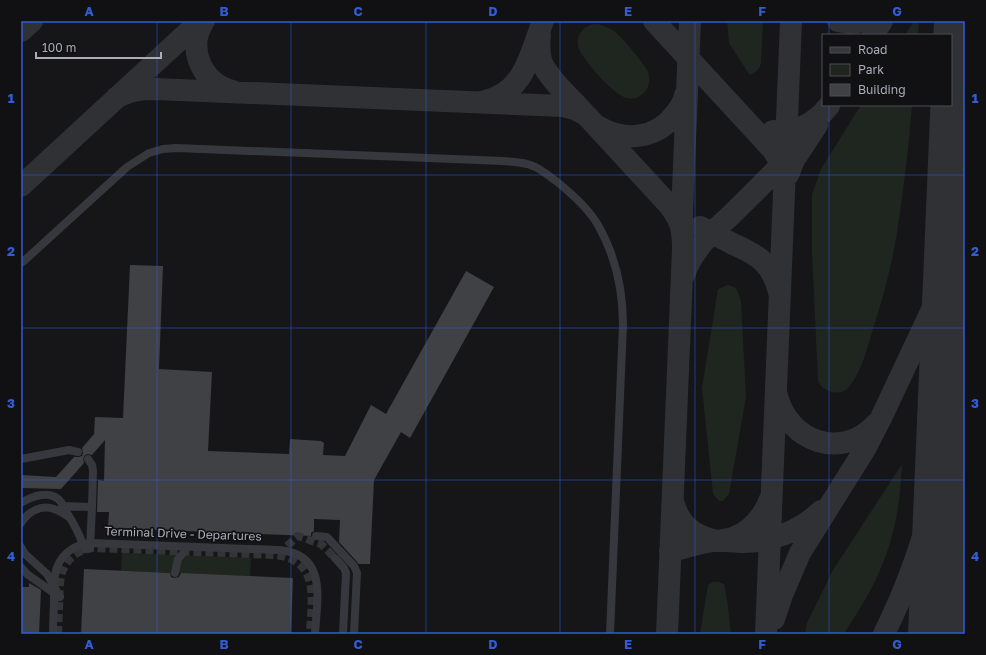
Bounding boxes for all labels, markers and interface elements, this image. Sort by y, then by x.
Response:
text: A [84,3,94,19]
text: B [219,3,229,19]
text: C [353,3,363,19]
text: D [488,3,498,19]
text: E [624,3,632,19]
text: F [758,3,766,19]
text: G [892,3,902,19]
scale bar [36,34,161,60]
legend [822,34,952,106]
text: 100 m [42,40,76,55]
text: Road [858,42,887,57]
text: Park [858,62,884,77]
text: Building [858,82,906,97]
text: 1 [8,90,15,106]
text: 1 [972,90,979,106]
text: 2 [7,243,15,259]
text: 2 [971,243,979,259]
text: 3 [7,395,15,411]
text: 3 [971,395,979,411]
street label: Terminal Drive - Departures [104,523,262,544]
text: 4 [7,548,15,564]
text: 4 [971,548,979,564]
text: A [84,636,94,652]
text: B [219,636,229,652]
text: C [353,636,363,652]
text: D [488,636,498,652]
text: E [624,636,632,652]
text: F [758,636,766,652]
text: G [892,636,902,652]

